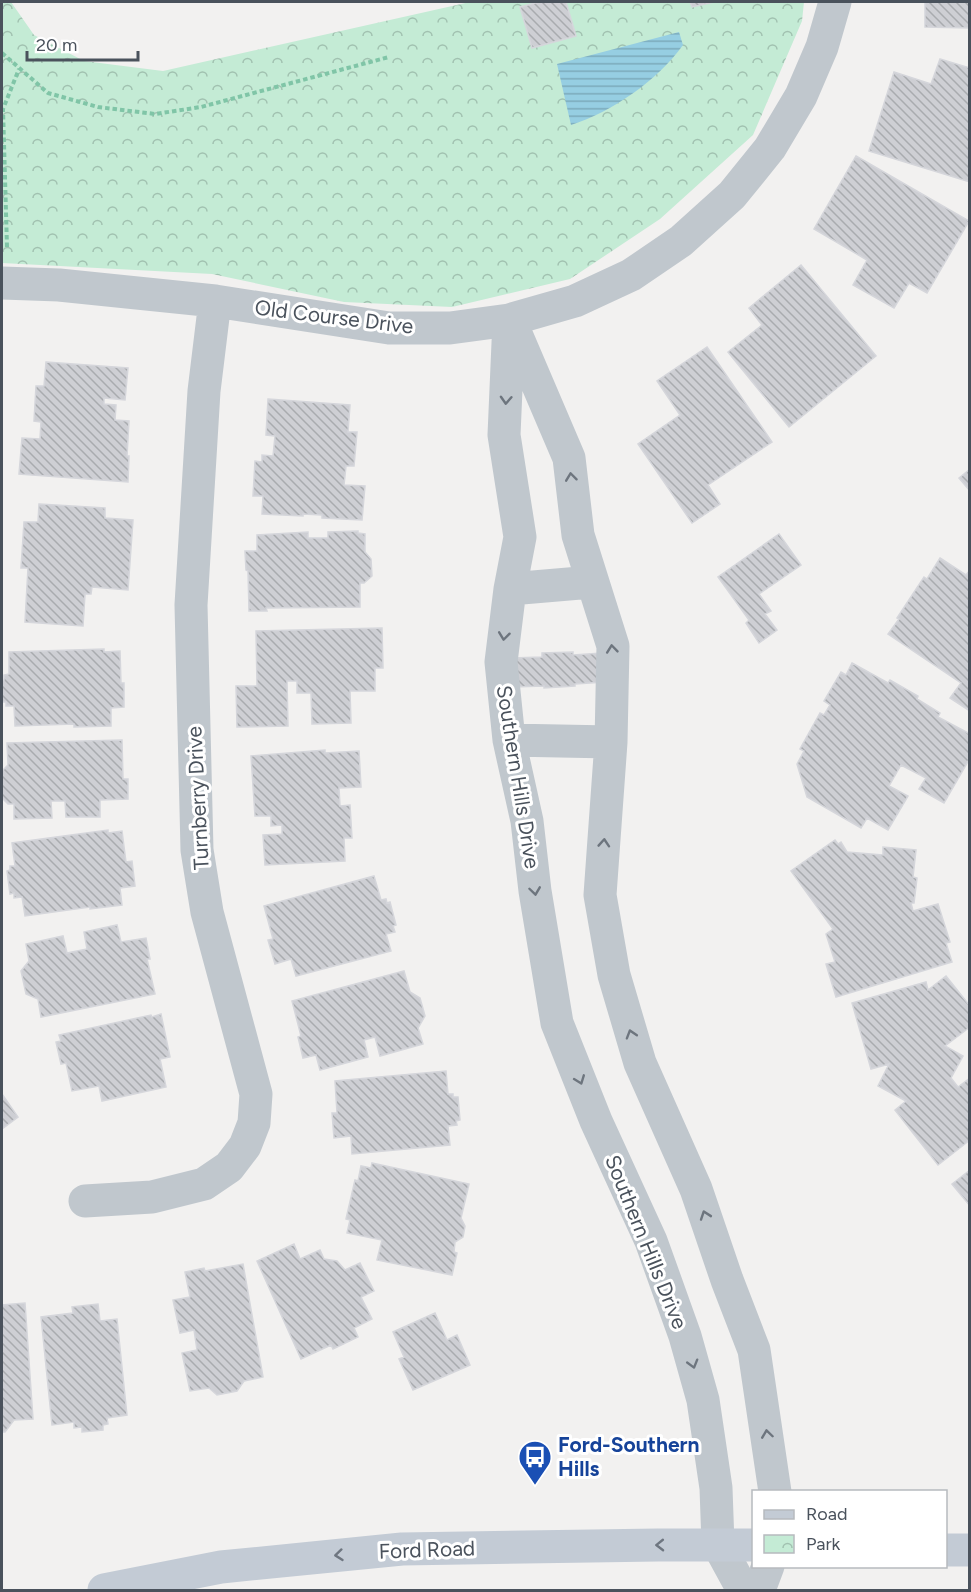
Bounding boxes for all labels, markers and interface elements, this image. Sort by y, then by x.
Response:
scale bar [27,24,138,62]
text: 20 m [36,34,77,56]
street label: Old Course Drive [253,294,415,339]
one-way arrow [500,395,512,404]
one-way arrow [565,472,578,482]
one-way arrow [498,632,511,641]
one-way arrow [606,644,619,653]
street label: Southern Hills Drive [492,683,545,870]
street label: Turnberry Drive [181,726,214,871]
one-way arrow [597,839,610,848]
one-way arrow [529,887,541,896]
one-way arrow [626,1029,638,1040]
one-way arrow [572,1074,585,1085]
street label: Southern Hills Drive [600,1151,693,1332]
one-way arrow [699,1210,712,1221]
one-way arrow [685,1359,698,1369]
one-way arrow [762,1429,774,1438]
place label: Ford-Southern Hills [558,1432,700,1481]
bus stop icon: Ford-Southern Hills [517,1439,553,1486]
legend [752,1490,947,1568]
text: Road [806,1503,847,1525]
text: Park [806,1533,841,1555]
street label: Ford Road [378,1535,476,1564]
one-way arrow [655,1538,664,1551]
one-way arrow [335,1549,344,1561]

